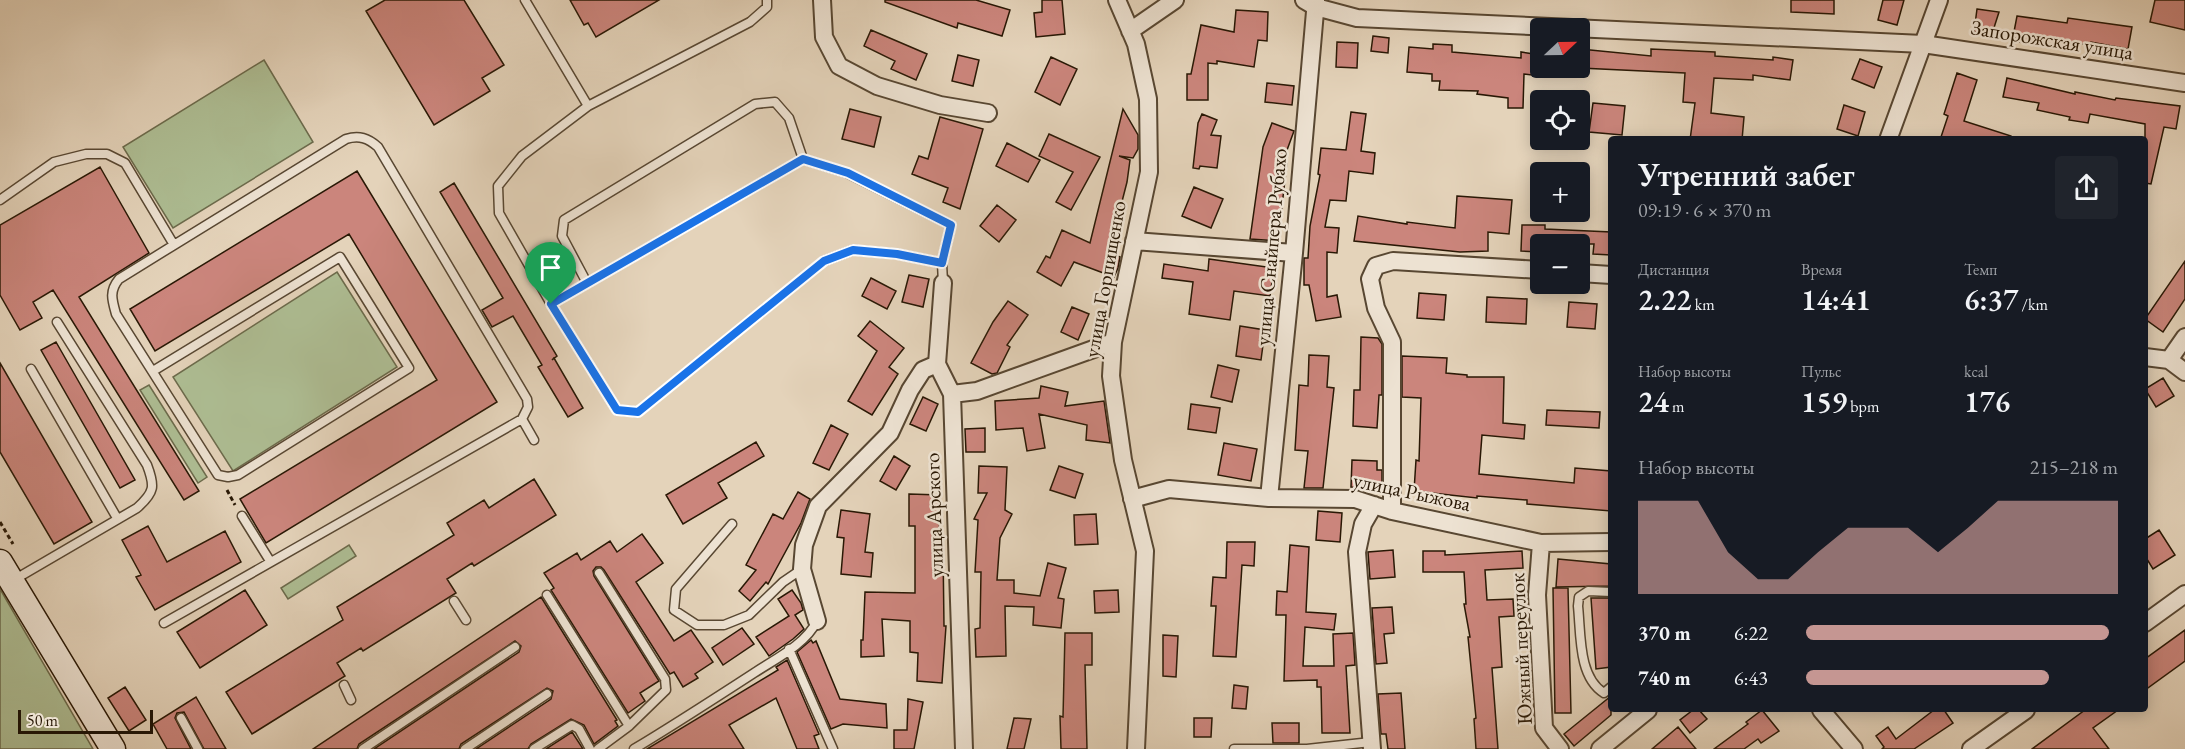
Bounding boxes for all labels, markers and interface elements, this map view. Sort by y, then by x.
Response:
street label: Запорожская улица [1969,13,2136,66]
north arrow [1530,18,1590,78]
map controls [1530,18,1590,294]
button: locate [1530,90,1590,150]
street label: улица Снайпера Рубахо [1248,147,1293,347]
text: Утренний забег [1638,153,1855,196]
button: share [2055,156,2118,219]
button: + [1530,162,1590,222]
text: 09:19 · 6 × 370 m [1638,197,1771,223]
street label: улица Горпищенко [1077,198,1132,359]
button: − [1530,234,1590,294]
pin [525,242,576,304]
icon: arrive [534,251,567,284]
text: Дистанция [1638,259,1709,280]
text: Время [1801,259,1842,280]
text: Темп [1964,259,1997,280]
text: 2.22 [1638,280,1691,319]
text: 14:41 [1801,280,1871,319]
text: 6:37 [1964,280,2018,319]
text: km [1691,294,1715,315]
text: /km [2018,294,2048,315]
text: Набор высоты [1638,361,1731,382]
text: Пульс [1801,361,1842,382]
text: kcal [1964,361,1988,382]
text: 24 [1638,382,1669,421]
text: 159 [1801,382,1847,421]
text: 176 [1964,382,2010,421]
text: m [1669,396,1684,417]
text: bpm [1847,396,1879,417]
street label: улица Арского [918,452,949,578]
text: Набор высоты [1638,454,1754,480]
text: 215–218 m [2030,454,2118,480]
street label: улица Рыжова [1351,466,1474,517]
street label: Южный переулок [1503,572,1538,726]
text: 370 m [1638,620,1691,646]
text: 6:22 [1734,620,1768,646]
text: 740 m [1638,665,1691,691]
text: 6:43 [1734,665,1768,691]
scale bar [18,707,153,734]
text: 50 m [27,710,58,731]

